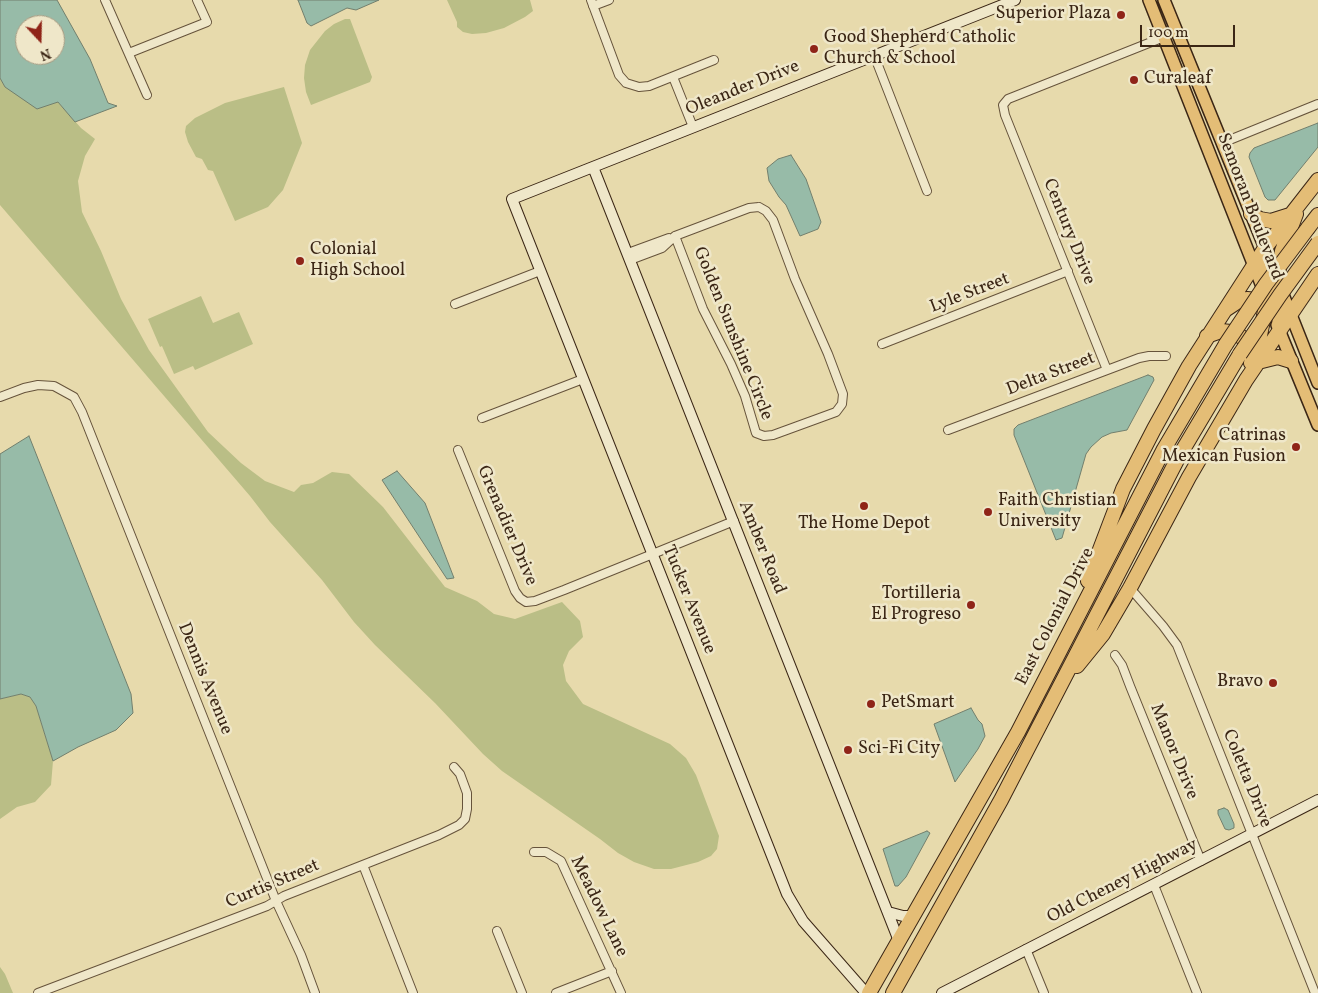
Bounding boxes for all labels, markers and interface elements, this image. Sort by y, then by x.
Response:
place label: Superior Plaza [996,4,1111,26]
marker: Superior Plaza [1115,9,1127,21]
north arrow [15,15,65,65]
scale bar [1143,15,1238,47]
text: 100 m [1148,23,1188,44]
place label: Good Shepherd Catholic Church & School [824,28,1016,70]
text: N [37,43,53,64]
marker: Good Shepherd Catholic Church & School [808,43,820,55]
street label: Oleander Drive [683,56,803,122]
place label: Curaleaf [1144,69,1211,91]
marker: Curaleaf [1128,74,1140,86]
street label: Semoran Boulevard [1211,130,1287,284]
street label: Century Drive [1037,176,1099,288]
place label: Colonial High School [310,240,405,282]
street label: Golden Sunshine Circle [687,244,777,424]
marker: Colonial High School [294,255,306,267]
street label: Lyle Street [927,269,1013,319]
street label: Delta Street [1004,348,1098,402]
place label: Catrinas Mexican Fusion [1162,426,1286,468]
marker: Catrinas Mexican Fusion [1290,441,1302,453]
street label: Grenadier Drive [471,463,541,589]
place label: Faith Christian University [998,491,1117,534]
street label: Amber Road [732,498,790,598]
marker: The Home Depot [858,500,870,512]
marker: Faith Christian University [982,506,994,518]
place label: The Home Depot [798,514,930,536]
street label: Tucker Avenue [656,542,720,658]
street label: East Colonial Drive [1012,545,1100,689]
place label: Tortilleria El Progreso [871,584,961,626]
marker: Tortilleria El Progreso [965,599,977,611]
street label: Dennis Avenue [172,620,236,738]
place label: Bravo [1217,672,1263,694]
marker: Bravo [1267,677,1279,689]
place label: PetSmart [881,693,955,715]
marker: PetSmart [865,698,877,710]
street label: Manor Drive [1144,701,1202,803]
street label: Coletta Drive [1216,727,1276,831]
place label: Sci-Fi City [858,739,940,761]
marker: Sci-Fi City [842,744,854,756]
street label: Old Cheney Highway [1044,835,1202,929]
street label: Meadow Lane [564,853,632,961]
street label: Curtis Street [223,856,323,914]

